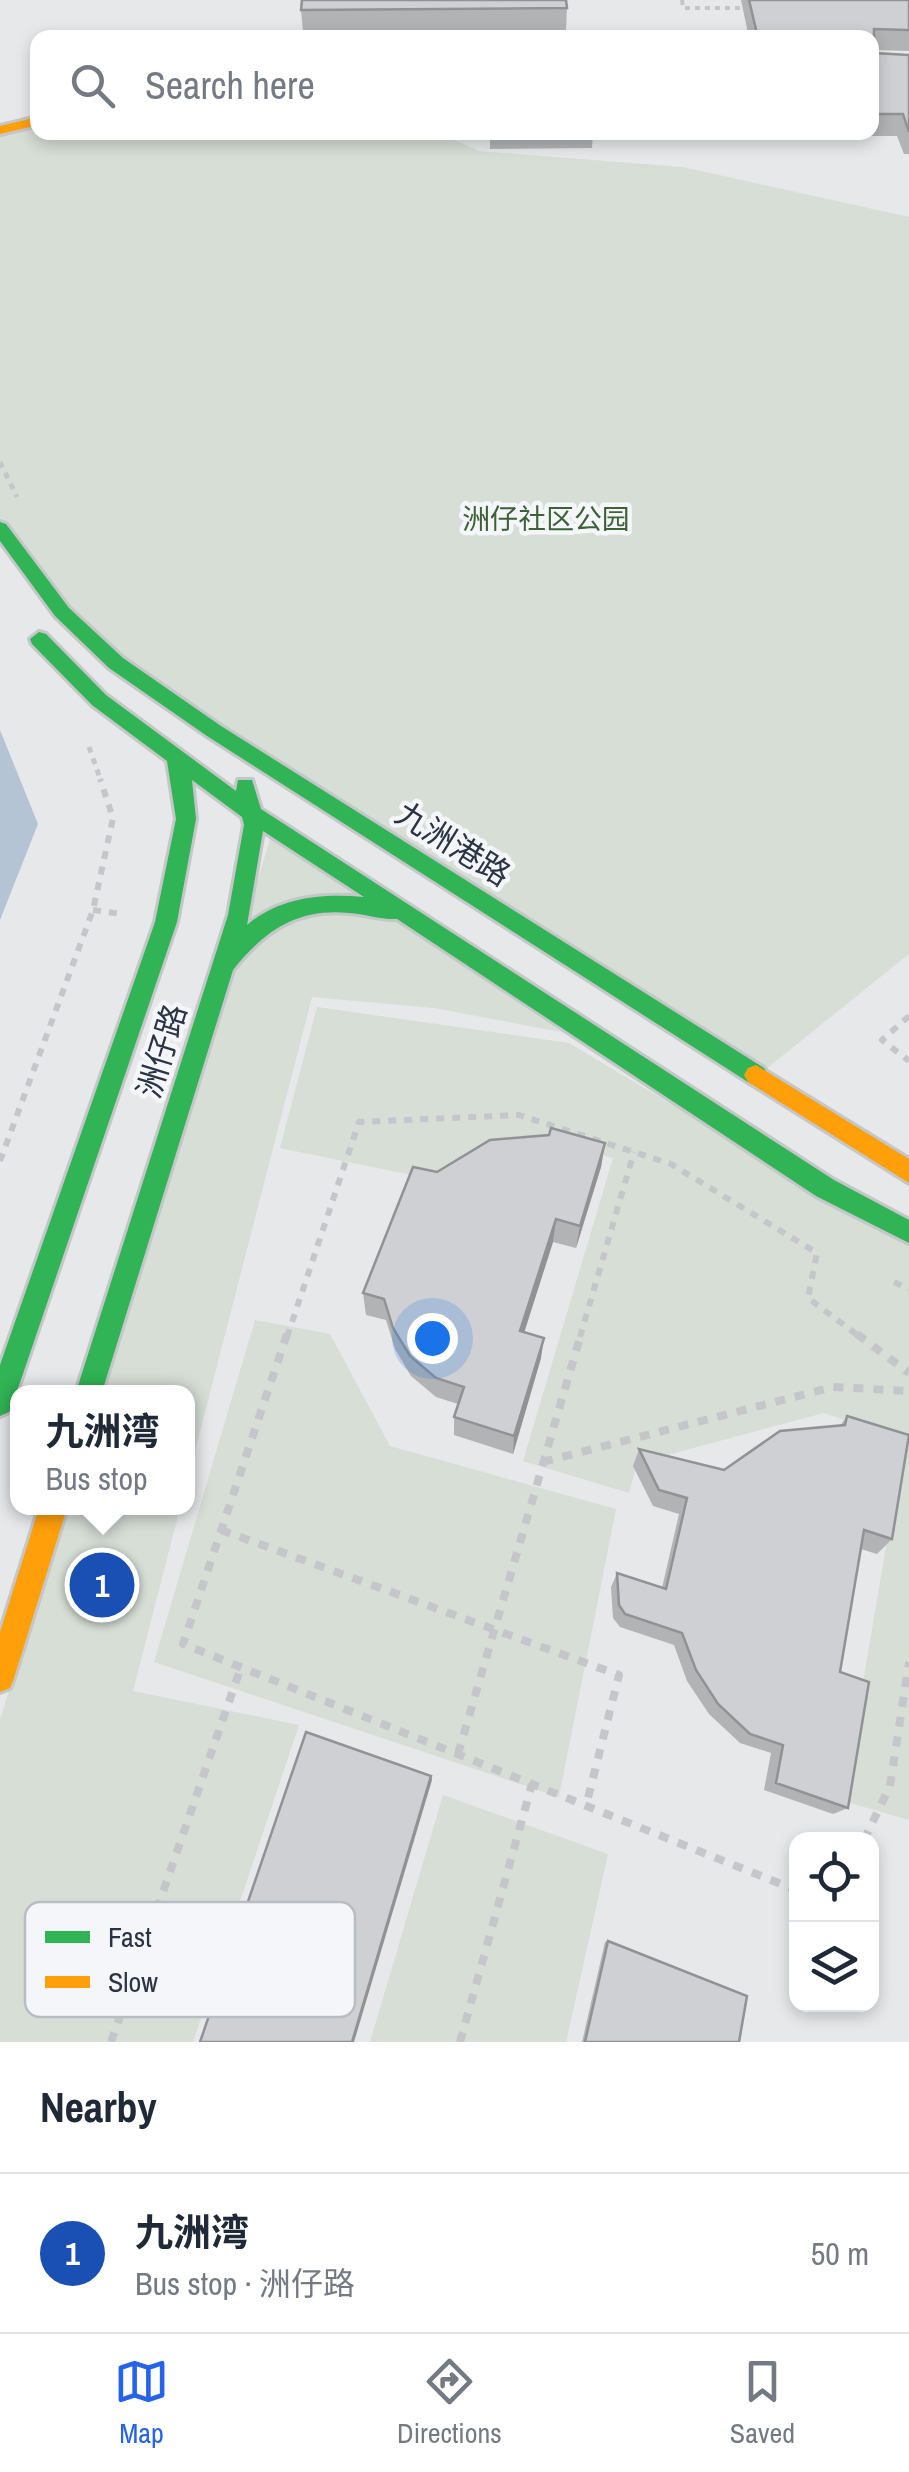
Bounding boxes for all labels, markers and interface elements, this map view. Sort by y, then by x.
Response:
search box [30,30,879,140]
icon: search [65,58,120,113]
text: Search here [145,60,315,111]
park label: 洲仔社区公园 [462,500,630,538]
street label: 九洲港路 [388,791,519,896]
street label: 洲仔路 [127,999,196,1103]
your location [407,1313,458,1364]
popup [10,1385,195,1515]
text: 九洲湾 [45,1406,160,1457]
text: Bus stop [45,1457,148,1500]
pin: 1 [70,1548,134,1622]
map controls [789,1832,879,2012]
button: locate [789,1832,879,1922]
legend [25,1902,355,2017]
text: Fast [108,1918,152,1956]
button: layers [789,1922,879,2012]
text: Slow [108,1963,158,2001]
text: Nearby [40,2079,157,2135]
text: 九洲湾 [135,2207,249,2258]
text: 1 [65,2232,80,2275]
text: 50 m [811,2232,869,2275]
text: Bus stop · 洲仔路 [135,2262,355,2305]
tab: Map [114,2354,169,2452]
tab: Directions [397,2354,502,2452]
tab: Saved [730,2354,795,2452]

